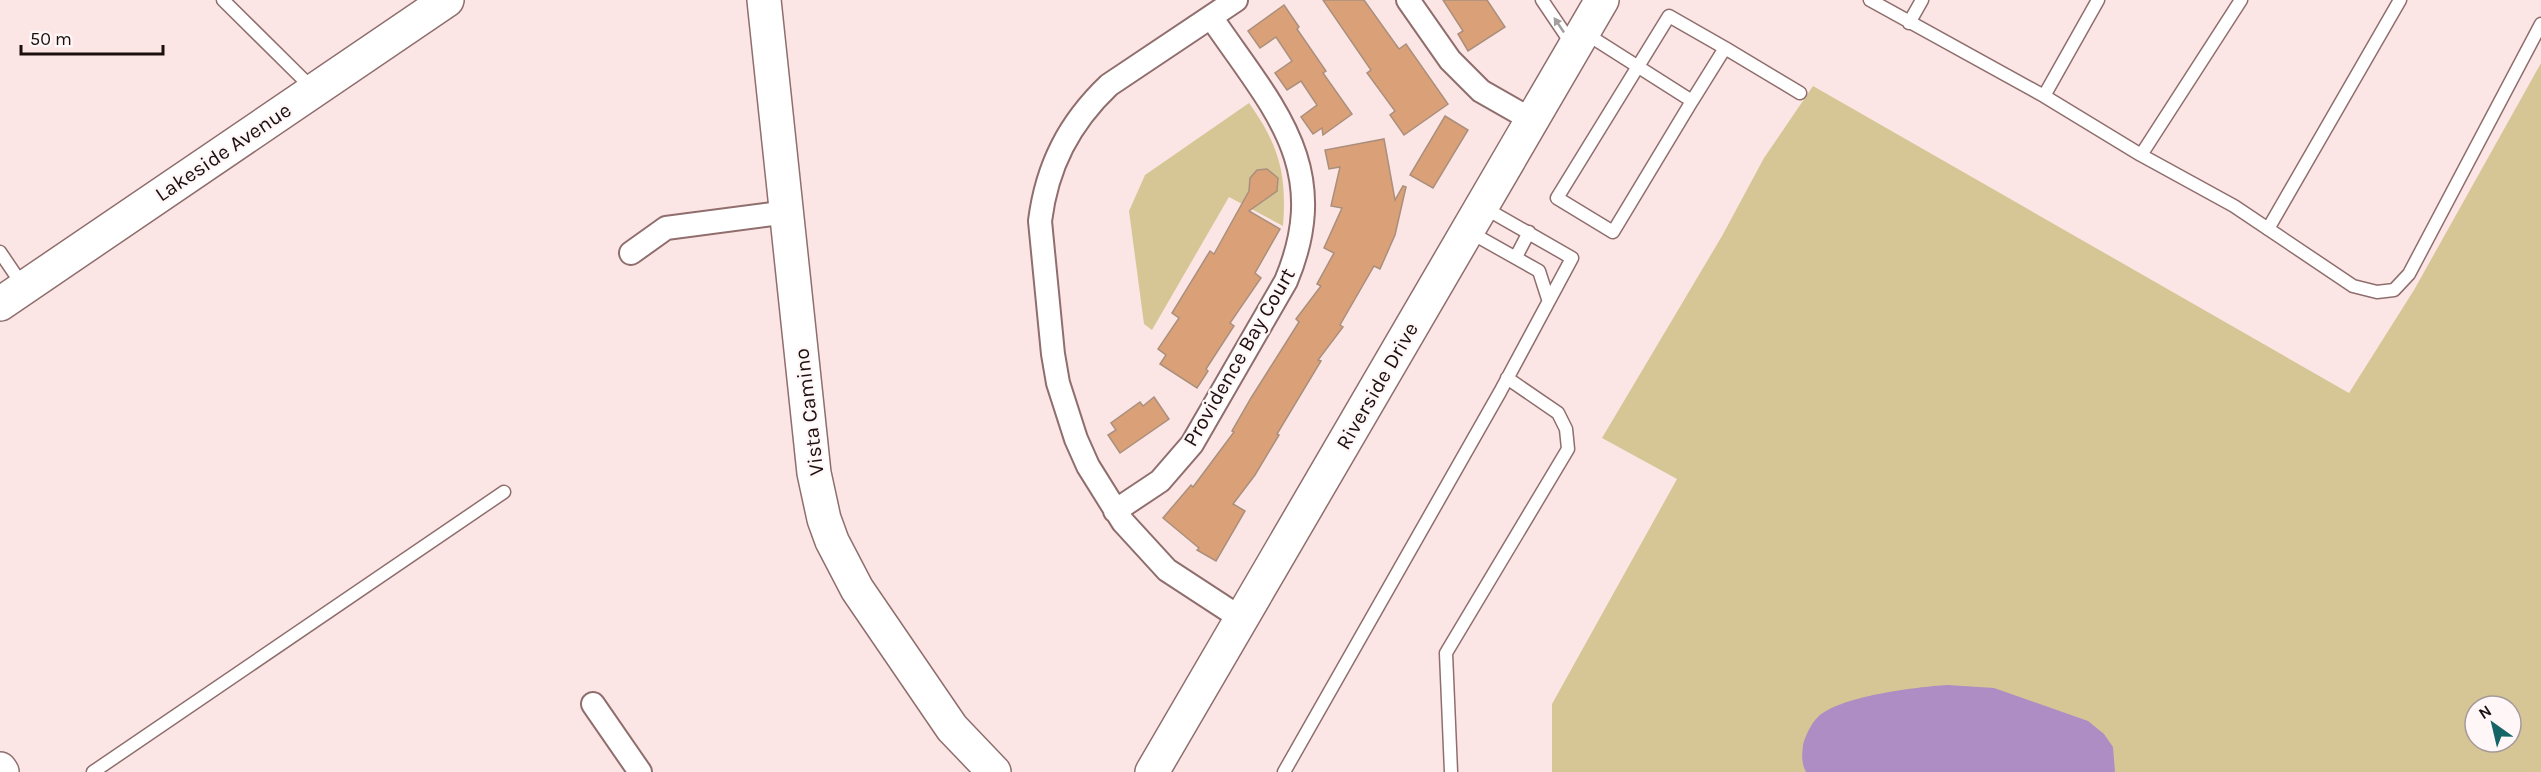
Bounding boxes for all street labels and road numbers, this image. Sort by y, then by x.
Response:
street label: Lakeside Avenue [151,98,295,206]
street label: Providence Bay Court [1178,263,1300,450]
street label: Riverside Drive [1331,318,1423,454]
street label: Vista Camino [789,347,829,477]

